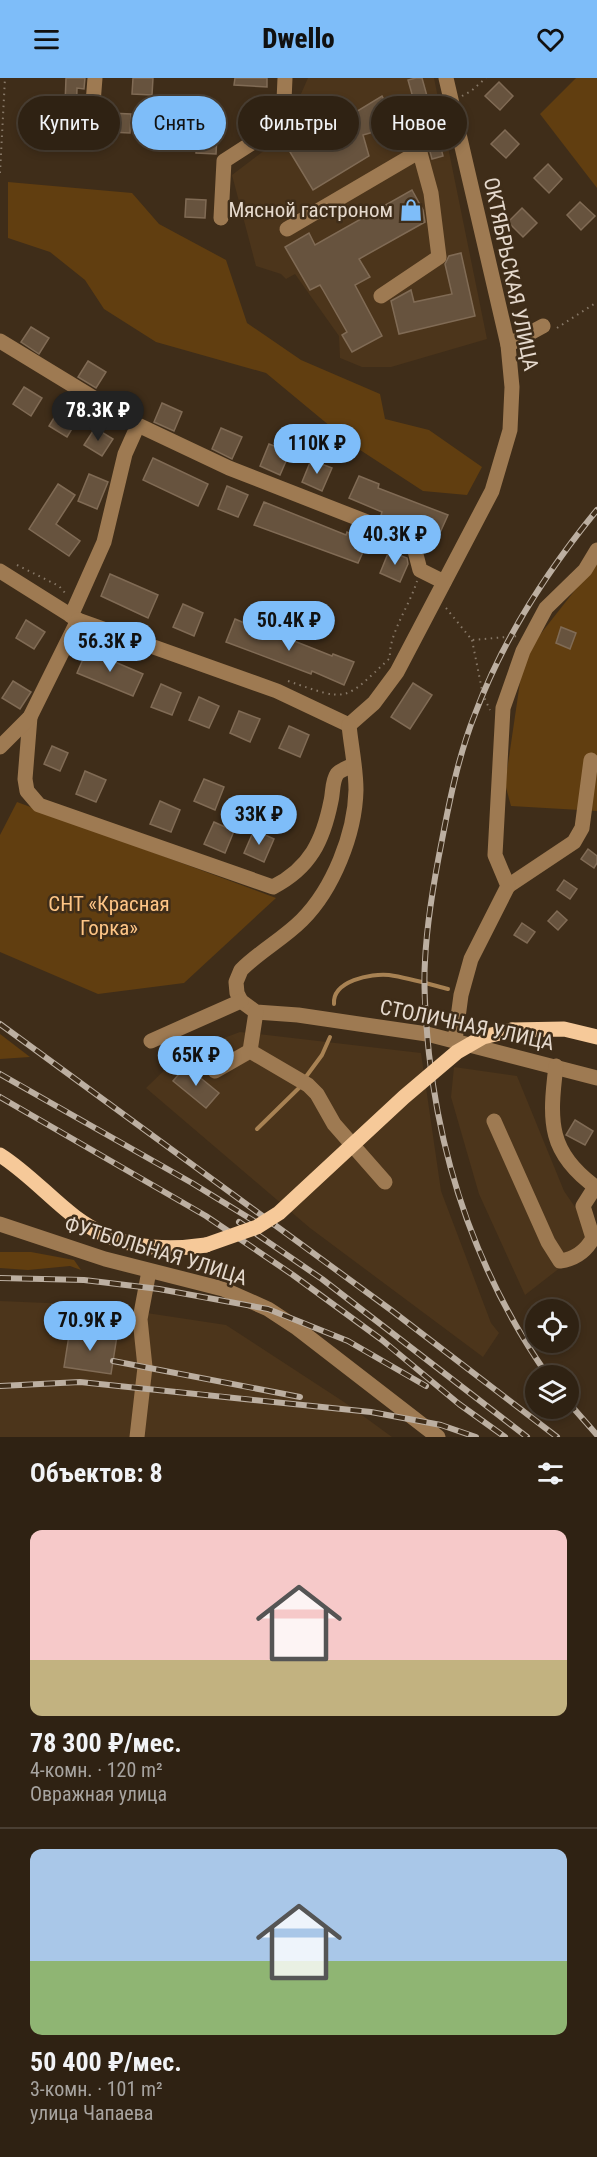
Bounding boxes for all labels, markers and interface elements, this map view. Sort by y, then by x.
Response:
icon: menu [30,23,63,56]
text: Dwello [262,23,335,55]
icon: heart [534,23,567,56]
chip: Купить [18,96,120,150]
chip: Снять [132,96,226,150]
chip: Фильтры [238,96,359,150]
chip: Новое [371,96,467,150]
street label: ОКТЯБРЬСКАЯ УЛИЦА [479,175,543,373]
shop icon: Мясной гастроном [398,197,424,223]
place label: Мясной гастроном [228,198,393,222]
pin: 78.3K ₽ [43,391,153,442]
text: 78.3K ₽ [66,398,130,422]
pin: 110K ₽ [268,424,366,475]
text: 110K ₽ [288,431,346,455]
pin: 40.3K ₽ [340,515,450,566]
text: 40.3K ₽ [363,522,427,546]
pin: 50.4K ₽ [234,601,344,652]
text: 50.4K ₽ [257,608,321,632]
pin: 56.3K ₽ [55,622,165,673]
text: 56.3K ₽ [78,629,142,653]
pin: 33K ₽ [217,795,301,846]
text: 33K ₽ [235,802,283,826]
park label: СНТ «Красная Горка» [48,892,170,940]
street label: СТОЛИЧНАЯ УЛИЦА [378,995,556,1055]
pin: 65K ₽ [154,1036,238,1087]
text: 65K ₽ [172,1043,220,1067]
street label: ФУТБОЛЬНАЯ УЛИЦА [62,1212,250,1290]
map controls [525,1299,579,1419]
button: locate [525,1299,579,1353]
pin: 70.9K ₽ [35,1301,145,1352]
text: 70.9K ₽ [58,1308,122,1332]
button: layers [525,1365,579,1419]
icon: filters [534,1457,567,1490]
text: Объектов: 8 [30,1458,163,1488]
icon: home [245,1569,353,1677]
text: 78 300 ₽/мес. [30,1728,182,1758]
text: 4-комн. · 120 m² [30,1758,163,1782]
text: Овражная улица [30,1782,167,1806]
icon: home [245,1888,353,1996]
text: 50 400 ₽/мес. [30,2047,182,2077]
text: 3-комн. · 101 m² [30,2077,163,2101]
text: улица Чапаева [30,2101,153,2125]

